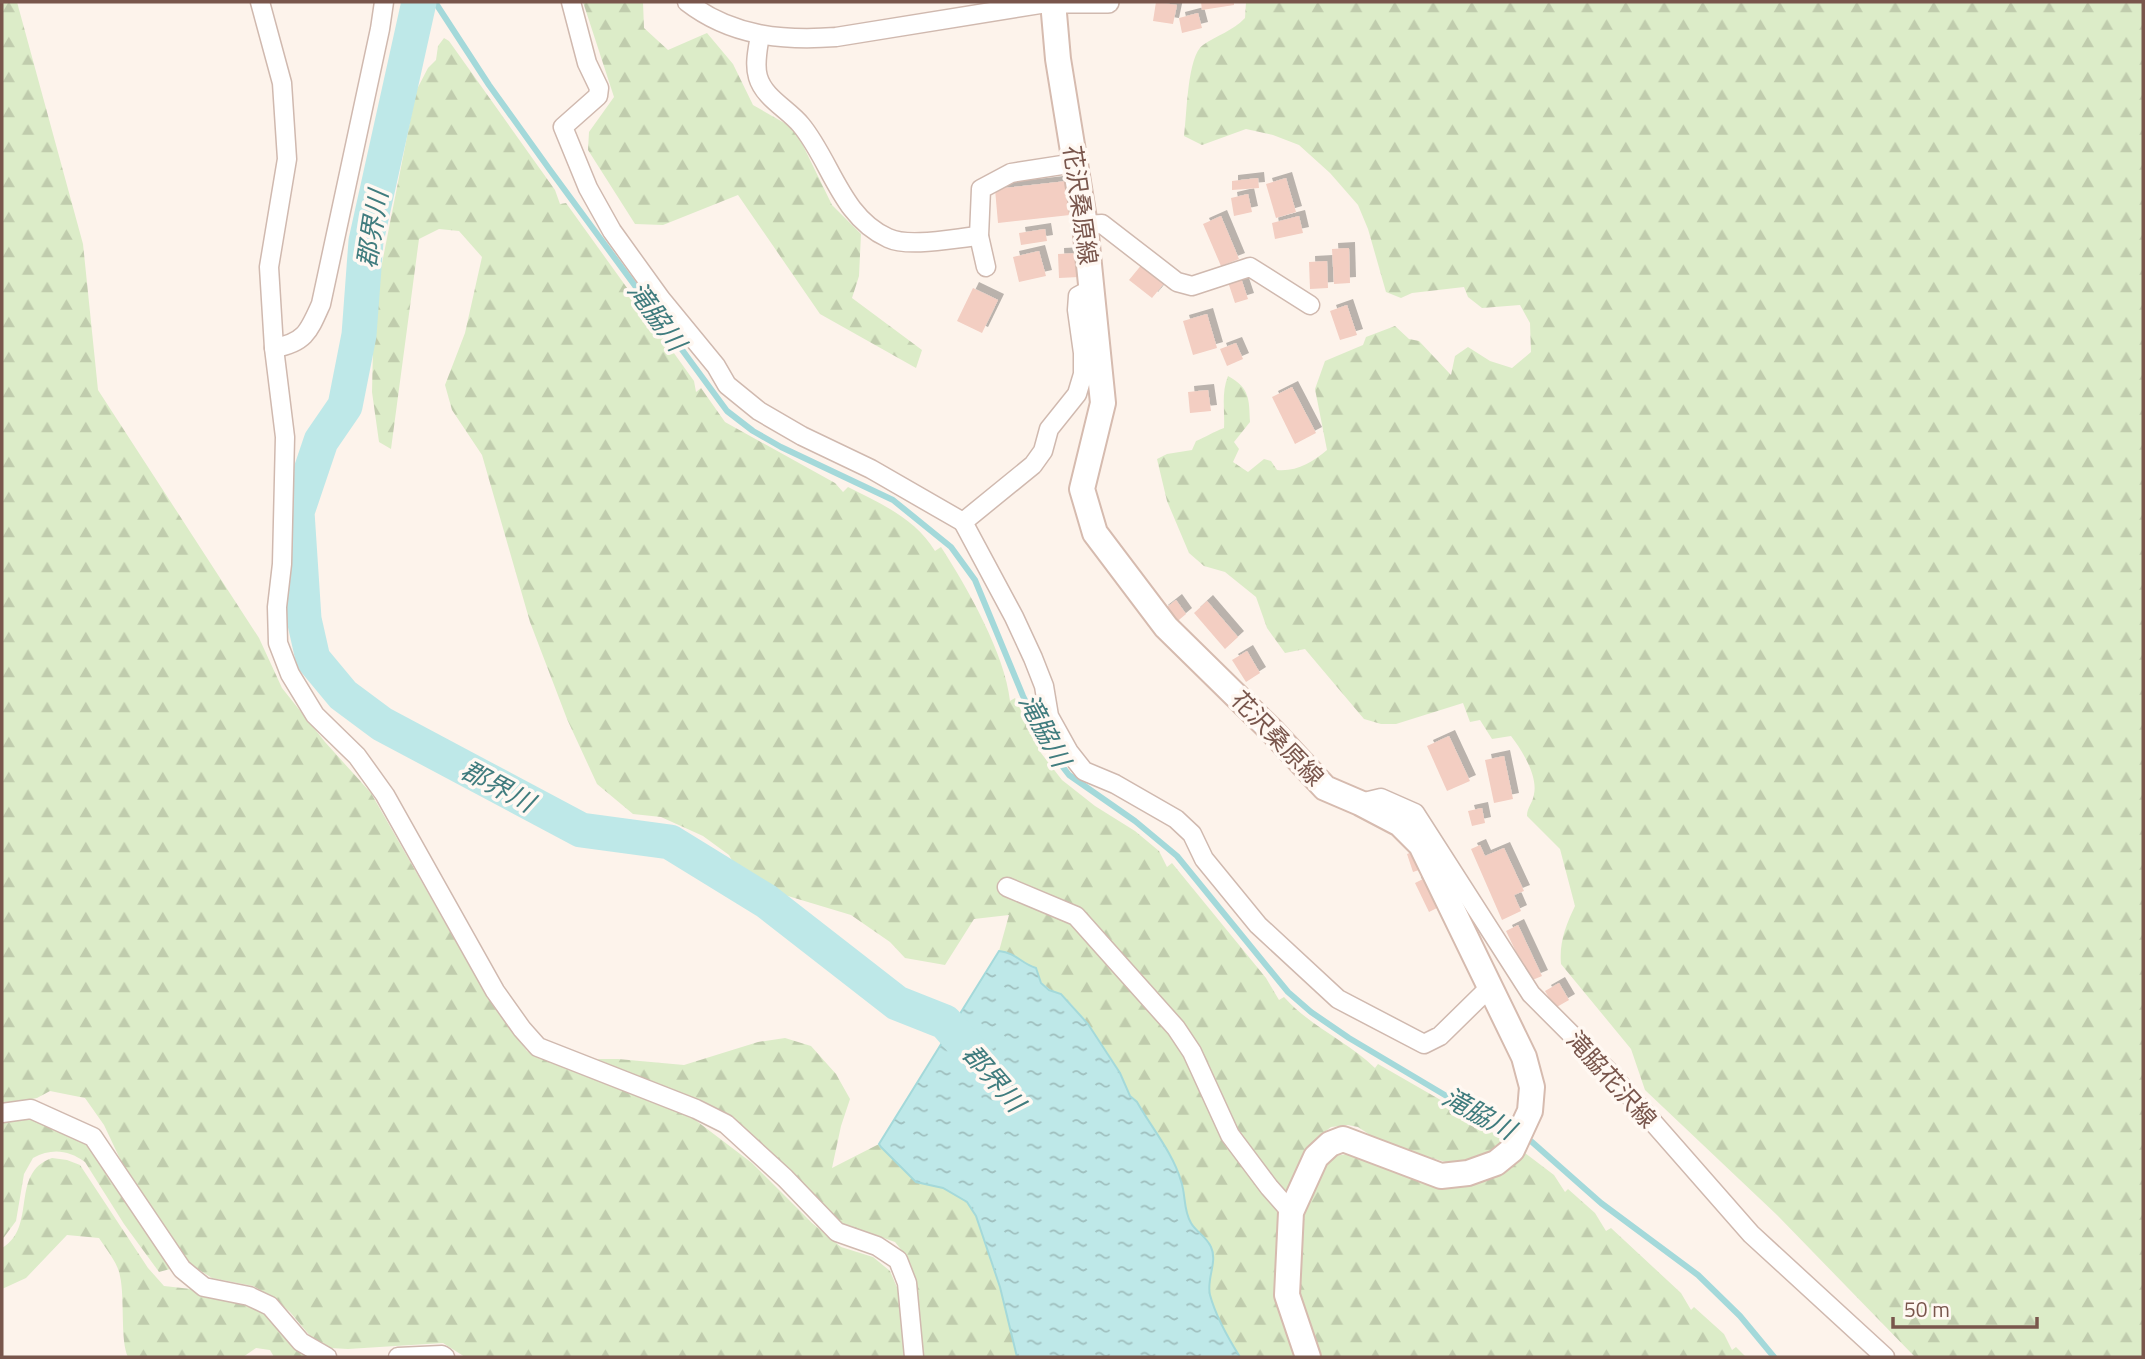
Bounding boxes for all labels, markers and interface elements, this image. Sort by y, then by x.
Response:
street label: 花沢桑原線 [1055,143,1107,267]
water label: 郡界川 [347,184,398,271]
water label: 滝脇川 [618,273,697,361]
street label: 花沢桑原線 [1223,682,1333,794]
water label: 滝脇川 [1009,686,1082,776]
water label: 郡界川 [454,750,544,823]
street label: 滝脇花沢線 [1558,1022,1666,1136]
water label: 郡界川 [954,1036,1036,1122]
water label: 滝脇川 [1435,1077,1525,1150]
scale bar [1893,1286,2036,1330]
text: 50 m [1904,1293,1950,1325]

